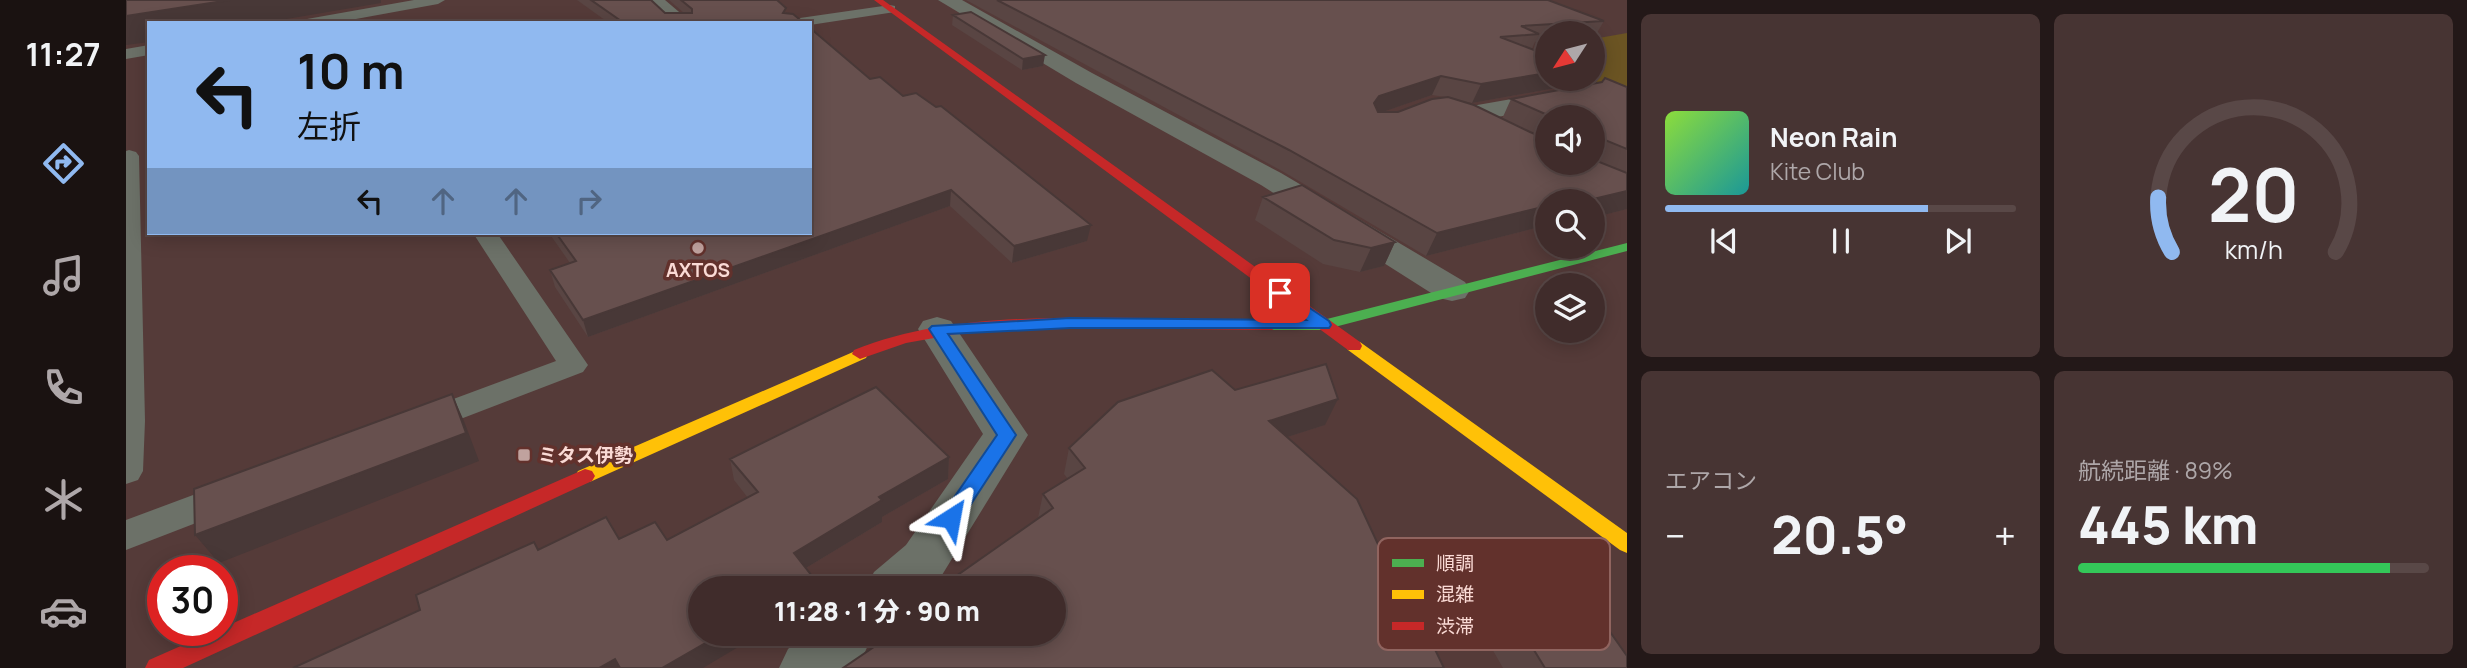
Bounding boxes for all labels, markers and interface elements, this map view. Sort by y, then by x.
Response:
north arrow [1535,21,1605,91]
map controls [1535,21,1605,343]
text: 11:27 [25,32,101,76]
text: 10 m [297,37,405,104]
icon: left [182,49,273,140]
text: 左折 [297,104,361,148]
button: sound [1535,105,1605,175]
text: Neon Rain [1770,119,1898,155]
icon: directions [39,139,88,188]
text: 20 [2208,144,2299,244]
text: Kite Club [1770,155,1865,187]
icon: left [351,182,389,220]
icon: ahead [424,182,462,220]
icon: ahead [497,182,535,220]
icon: right [570,182,608,220]
button: search [1535,189,1605,259]
icon: previous [1705,222,1743,260]
icon: pause [1822,222,1860,260]
icon: next [1939,222,1977,260]
text: km/h [2224,232,2283,267]
marker: AXTOS [690,240,706,256]
icon: music [39,251,88,300]
place label: AXTOS [666,257,730,283]
pin [1250,263,1310,323]
button: layers [1535,273,1605,343]
icon: arrive [1261,274,1299,312]
icon: phone [39,363,88,412]
place label: ミタス伊勢 [538,442,633,468]
marker: ミタス伊勢 [516,447,532,463]
text: 航続距離 · 89% [2078,454,2233,486]
text: エアコン [1665,464,1757,496]
icon: climate [39,475,88,524]
position arrow [914,481,988,555]
text: 445 km [2078,489,2258,560]
text: 20.5° [1771,499,1908,570]
text: − [1665,509,1686,561]
text: + [1994,509,2016,561]
legend [1378,538,1610,650]
text: 順調 [1436,550,1474,576]
speed limit sign: 30 [147,555,238,646]
text: 混雑 [1436,581,1474,607]
icon: car [39,587,88,636]
text: 11:28 · 1 分 · 90 m [774,593,980,629]
text: 渋滞 [1436,613,1474,639]

